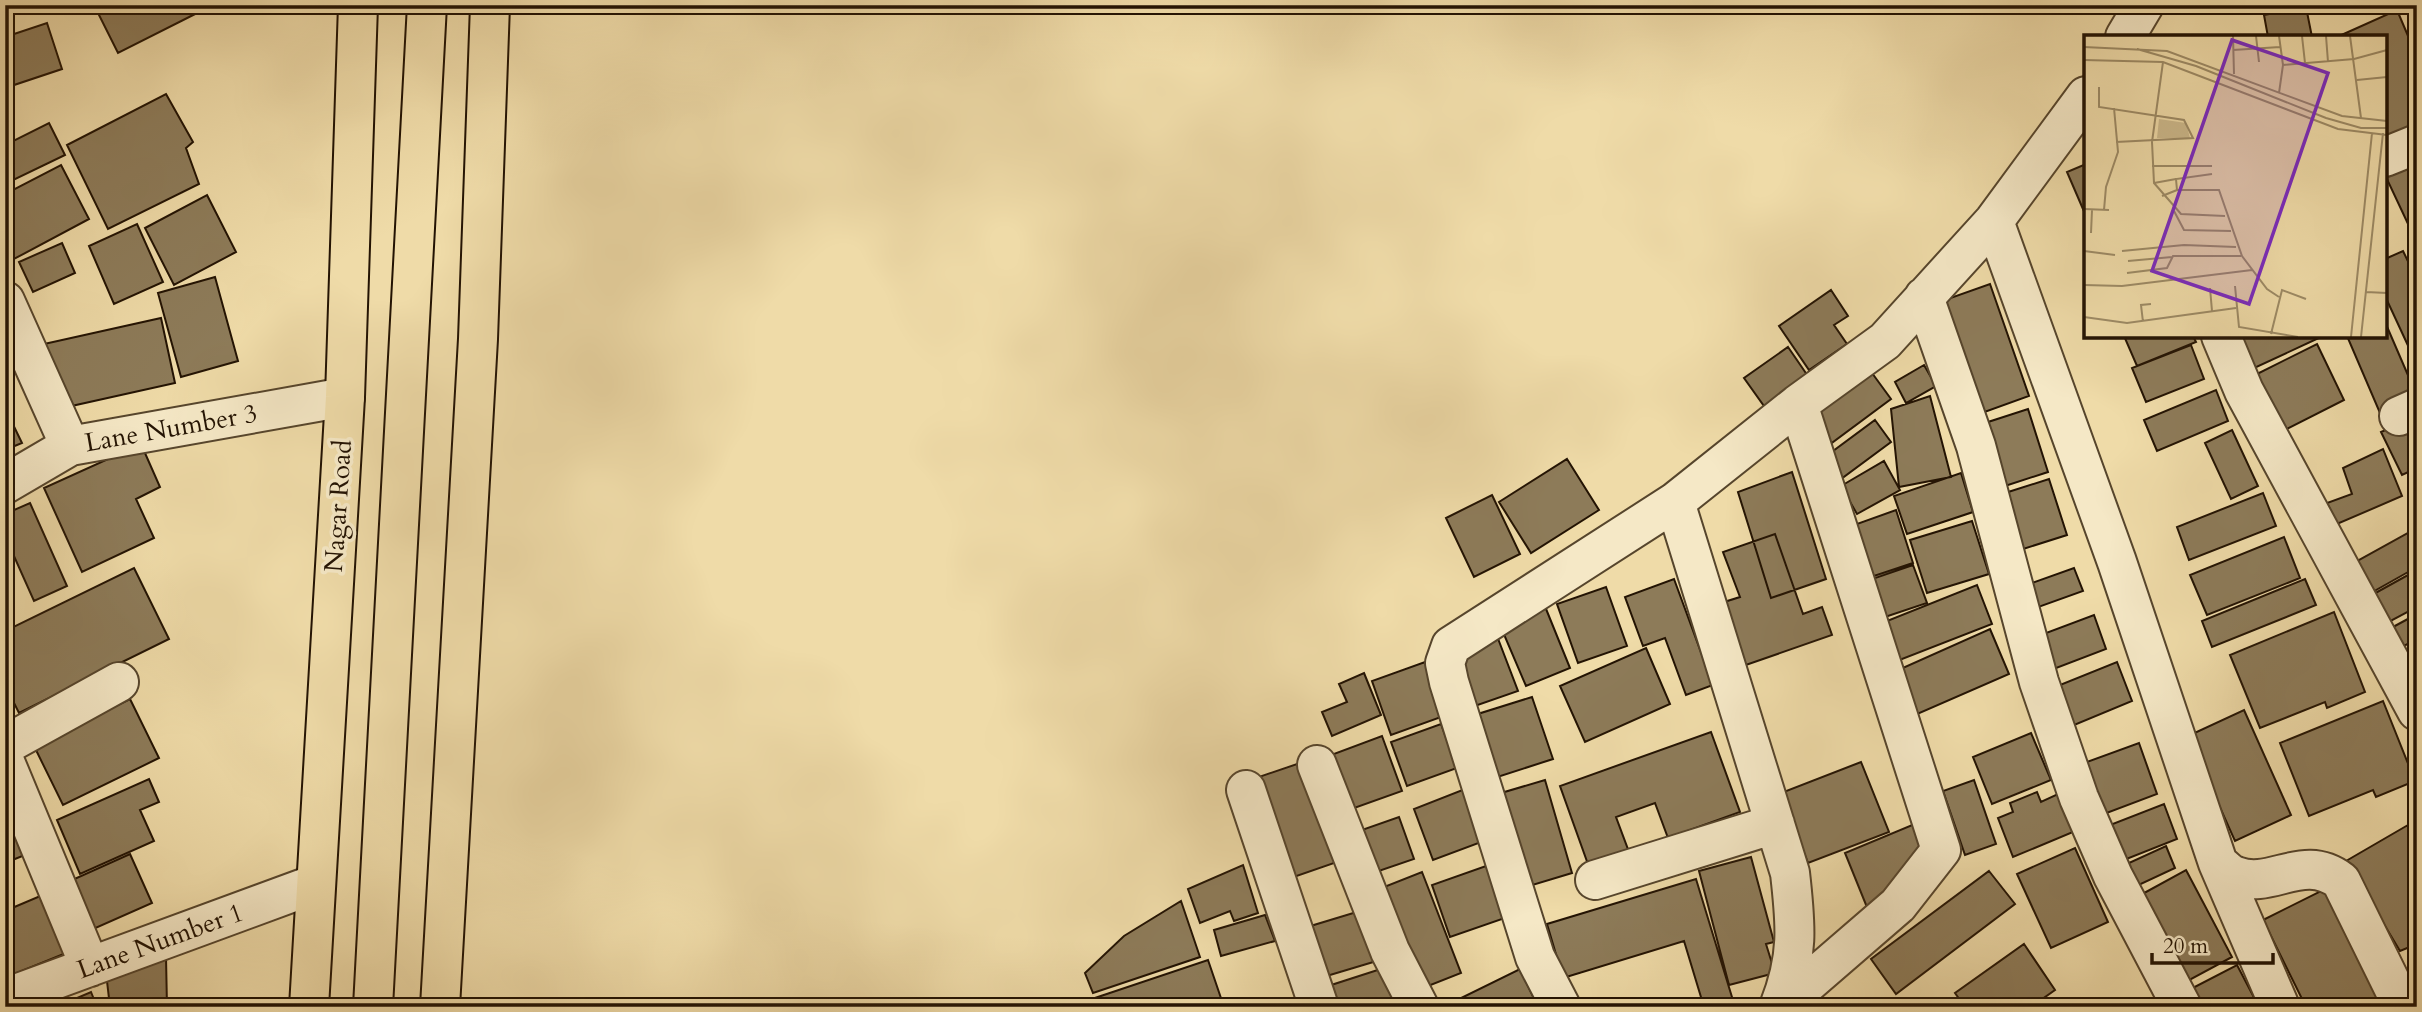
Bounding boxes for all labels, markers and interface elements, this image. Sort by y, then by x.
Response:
inset map [2084,35,2387,338]
street label: Lane Number 3 [82,396,260,460]
street label: Nagar Road [316,438,360,573]
street label: Lane Number 1 [72,895,248,987]
scale bar [2152,921,2273,965]
text: 20 m [2163,932,2208,961]

